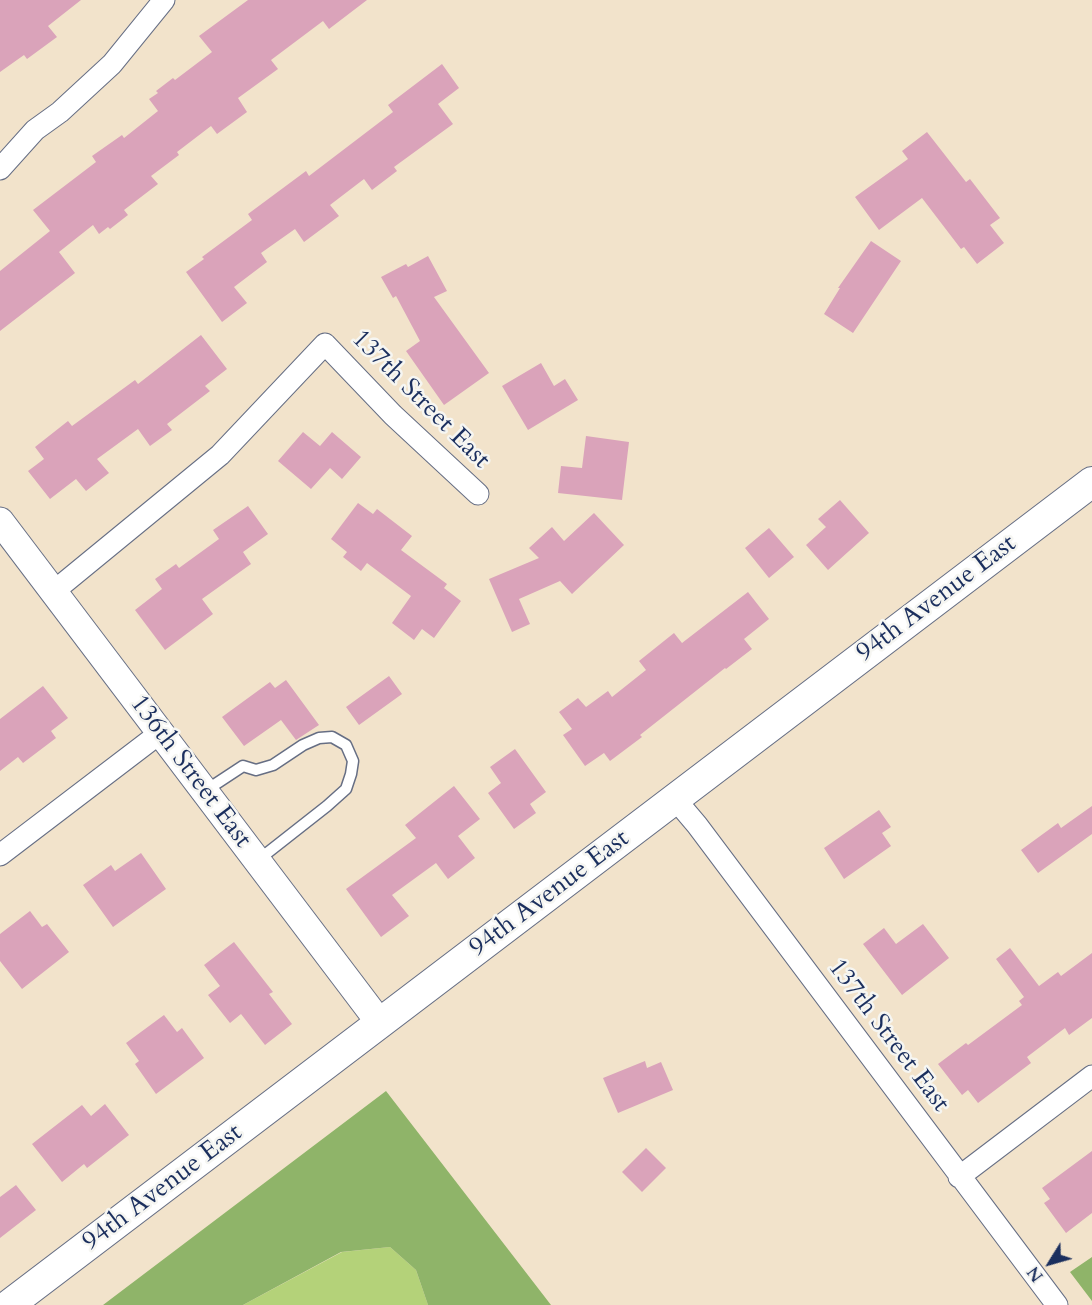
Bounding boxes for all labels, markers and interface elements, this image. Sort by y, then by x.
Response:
street label: 137th Street East [344,324,496,476]
street label: 94th Avenue East [851,529,1023,669]
street label: 136th Street East [122,689,258,855]
street label: 94th Avenue East [464,824,636,964]
street label: 137th Street East [820,953,956,1119]
street label: 94th Avenue East [77,1118,249,1258]
north arrow [1020,1233,1080,1293]
text: N [1023,1262,1049,1286]

